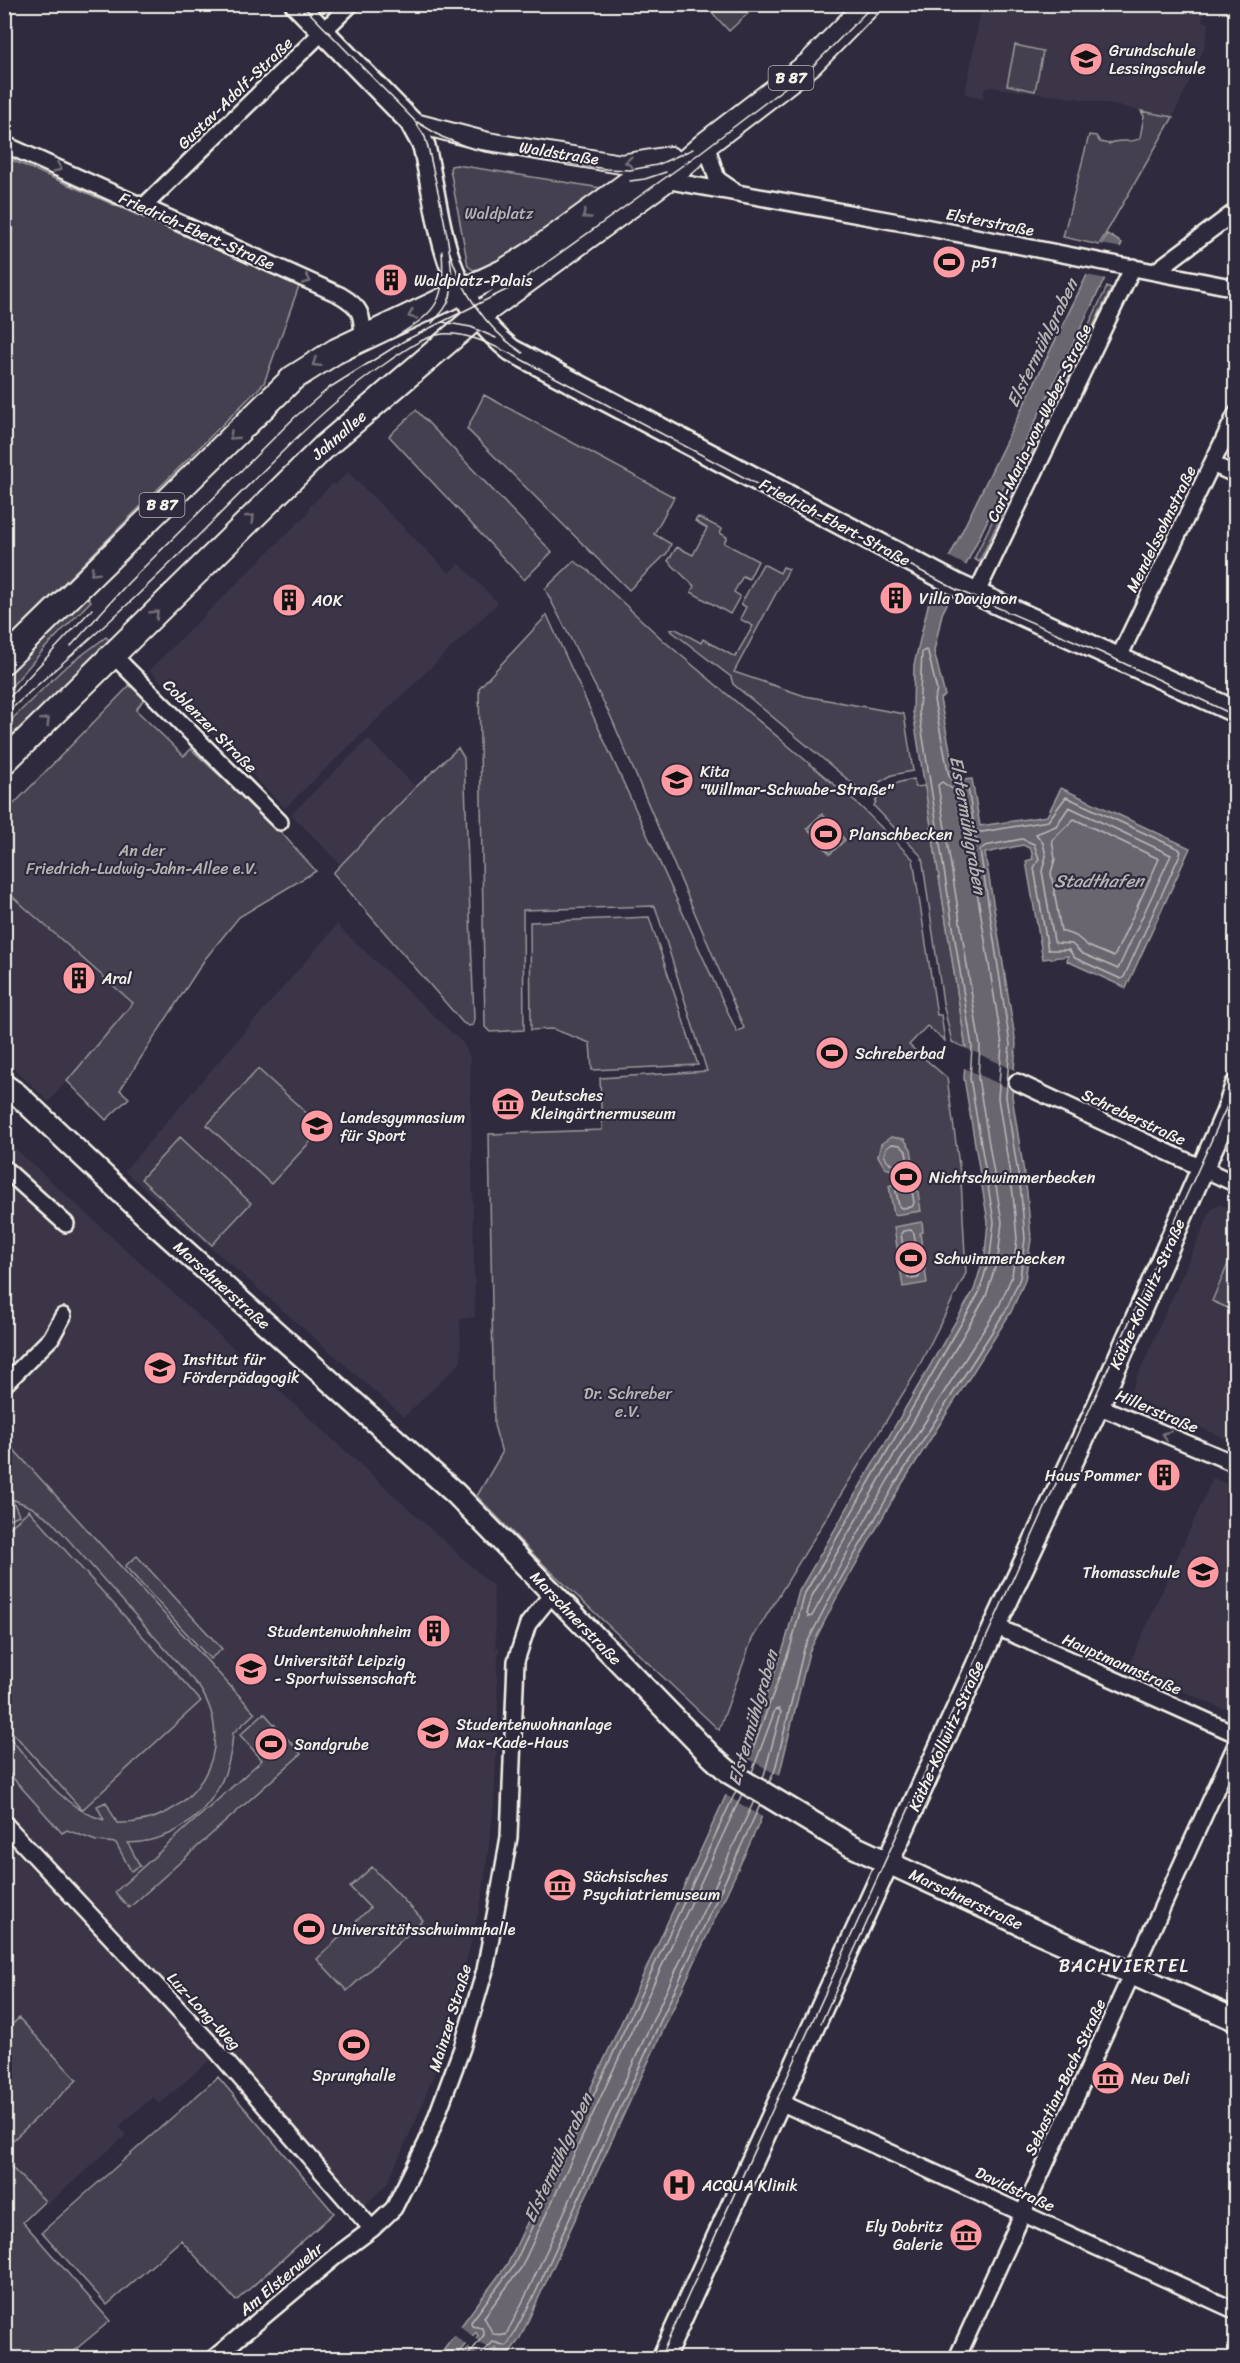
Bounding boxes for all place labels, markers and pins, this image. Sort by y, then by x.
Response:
place label: Grundschule Lessingschule [1109,36,1206,83]
school or university icon: Grundschule Lessingschule [1068,41,1104,77]
sports icon: p51 [931,244,967,280]
place label: p51 [971,248,997,277]
building icon: Waldplatz-Palais [373,262,409,298]
place label: Waldplatz-Palais [414,266,533,295]
building icon: Villa Davignon [878,580,914,616]
building icon: AOK [271,582,307,618]
place label: Villa Davignon [919,584,1018,613]
place label: AOK [311,586,344,615]
place label: Kita "Willmar-Schwabe-Straße" [700,757,895,804]
school or university icon: Kita "Willmar-Schwabe-Straße" [659,762,695,798]
sports icon: Planschbecken [808,816,844,852]
place label: Planschbecken [849,820,953,849]
building icon: Aral [61,960,97,996]
place label: Aral [101,964,132,993]
sports icon: Schreberbad [814,1035,850,1071]
place label: Schreberbad [855,1039,946,1068]
place label: Deutsches Kleingärtnermuseum [531,1081,676,1128]
museum icon: Deutsches Kleingärtnermuseum [490,1086,526,1122]
place label: Landesgymnasium für Sport [340,1103,465,1150]
school or university icon: Landesgymnasium für Sport [299,1108,335,1144]
sports icon: Nichtschwimmerbecken [888,1159,924,1195]
place label: Nichtschwimmerbecken [929,1163,1096,1192]
sports icon: Schwimmerbecken [893,1240,929,1276]
place label: Schwimmerbecken [934,1244,1065,1273]
place label: Institut für Förderpädagogik [182,1345,300,1392]
school or university icon: Institut für Förderpädagogik [142,1350,178,1386]
building icon: Haus Pommer [1146,1457,1182,1493]
place label: Haus Pommer [1045,1461,1142,1490]
school or university icon: Thomasschule [1185,1554,1221,1590]
place label: Thomasschule [1083,1558,1180,1587]
building icon: Studentenwohnheim [416,1613,452,1649]
place label: Studentenwohnheim [267,1617,411,1646]
place label: Universität Leipzig - Sportwissenschaft [274,1646,417,1693]
school or university icon: Universität Leipzig - Sportwissenschaft [233,1651,269,1687]
place label: Studentenwohnanlage Max-Kade-Haus [456,1710,612,1757]
school or university icon: Studentenwohnanlage Max-Kade-Haus [415,1715,451,1751]
sports icon: Sandgrube [253,1726,289,1762]
place label: Sandgrube [294,1730,369,1759]
place label: Sächsisches Psychiatriemuseum [583,1862,720,1909]
museum icon: Sächsisches Psychiatriemuseum [542,1867,578,1903]
sports icon: Universitätsschwimmhalle [291,1911,327,1947]
place label: Universitätsschwimmhalle [332,1915,516,1944]
sports icon: Sprunghalle [336,2027,372,2063]
museum icon: Neu Deli [1090,2060,1126,2096]
place label: Sprunghalle [312,2061,396,2090]
place label: Neu Deli [1131,2064,1190,2093]
hospital icon: ACQUA Klinik [661,2167,697,2203]
place label: ACQUA Klinik [701,2171,798,2200]
place label: Ely Dobritz Galerie [865,2212,943,2259]
museum icon: Ely Dobritz Galerie [948,2217,984,2253]

